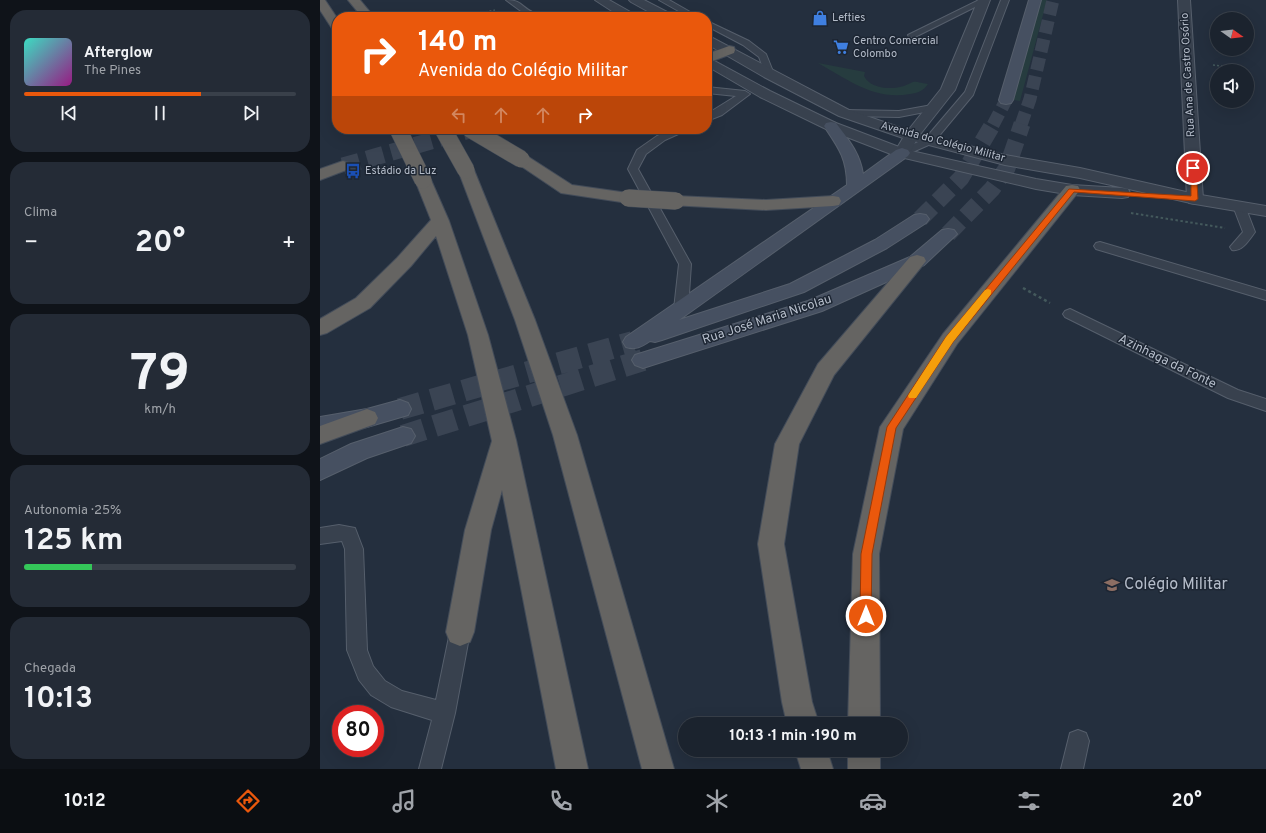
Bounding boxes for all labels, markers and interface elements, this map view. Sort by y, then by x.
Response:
shop icon: Lefties [811,9,829,27]
place label: Lefties [832,11,865,25]
street label: Rua Ana de Castro Osório [1178,12,1198,138]
north arrow [1210,12,1254,56]
map controls [1210,12,1254,108]
text: 140 m [418,25,497,61]
icon: right [352,28,404,80]
place label: Centro Comercial Colombo [853,34,938,61]
supermarket icon: Centro Comercial Colombo [832,38,850,56]
text: Afterglow [84,44,153,63]
text: Avenida do Colégio Militar [418,60,628,83]
text: The Pines [84,63,141,79]
button: sound [1210,64,1254,108]
icon: previous [58,102,80,124]
icon: pause [149,102,171,124]
icon: next [240,102,262,124]
icon: left [448,104,470,126]
icon: ahead [490,104,512,126]
icon: ahead [532,104,554,126]
icon: right [574,104,596,126]
street label: Avenida do Colégio Militar [879,119,1007,166]
pin [1176,151,1210,185]
icon: arrive [1182,157,1204,179]
bus stop icon: Estádio da Luz [344,162,362,180]
place label: Estádio da Luz [365,164,437,178]
text: Clima [24,205,57,221]
text: 20° [135,225,185,262]
text: − [24,230,38,257]
text: + [282,230,296,257]
street label: Rua José Maria Nicolau [700,292,834,348]
street label: Azinhaga da Fonte [1115,331,1219,393]
text: 79 [130,343,190,409]
text: km/h [144,402,176,418]
text: Autonomia · 25% [24,503,121,519]
text: 125 km [24,523,123,560]
place label: Colégio Militar [1124,575,1228,595]
school or university icon: Colégio Militar [1103,576,1121,594]
position arrow [845,595,887,637]
text: Chegada [24,661,76,677]
text: 10:13 [24,681,93,718]
speed limit sign: 80 [332,705,384,757]
text: 10:13 · 1 min · 190 m [729,727,857,746]
icon: directions [234,787,262,815]
icon: music [390,787,418,815]
icon: phone [547,787,575,815]
icon: climate [703,787,731,815]
icon: car [859,787,887,815]
icon: filters [1015,787,1043,815]
text: 10:12 [64,790,106,813]
text: 20° [1172,790,1202,813]

